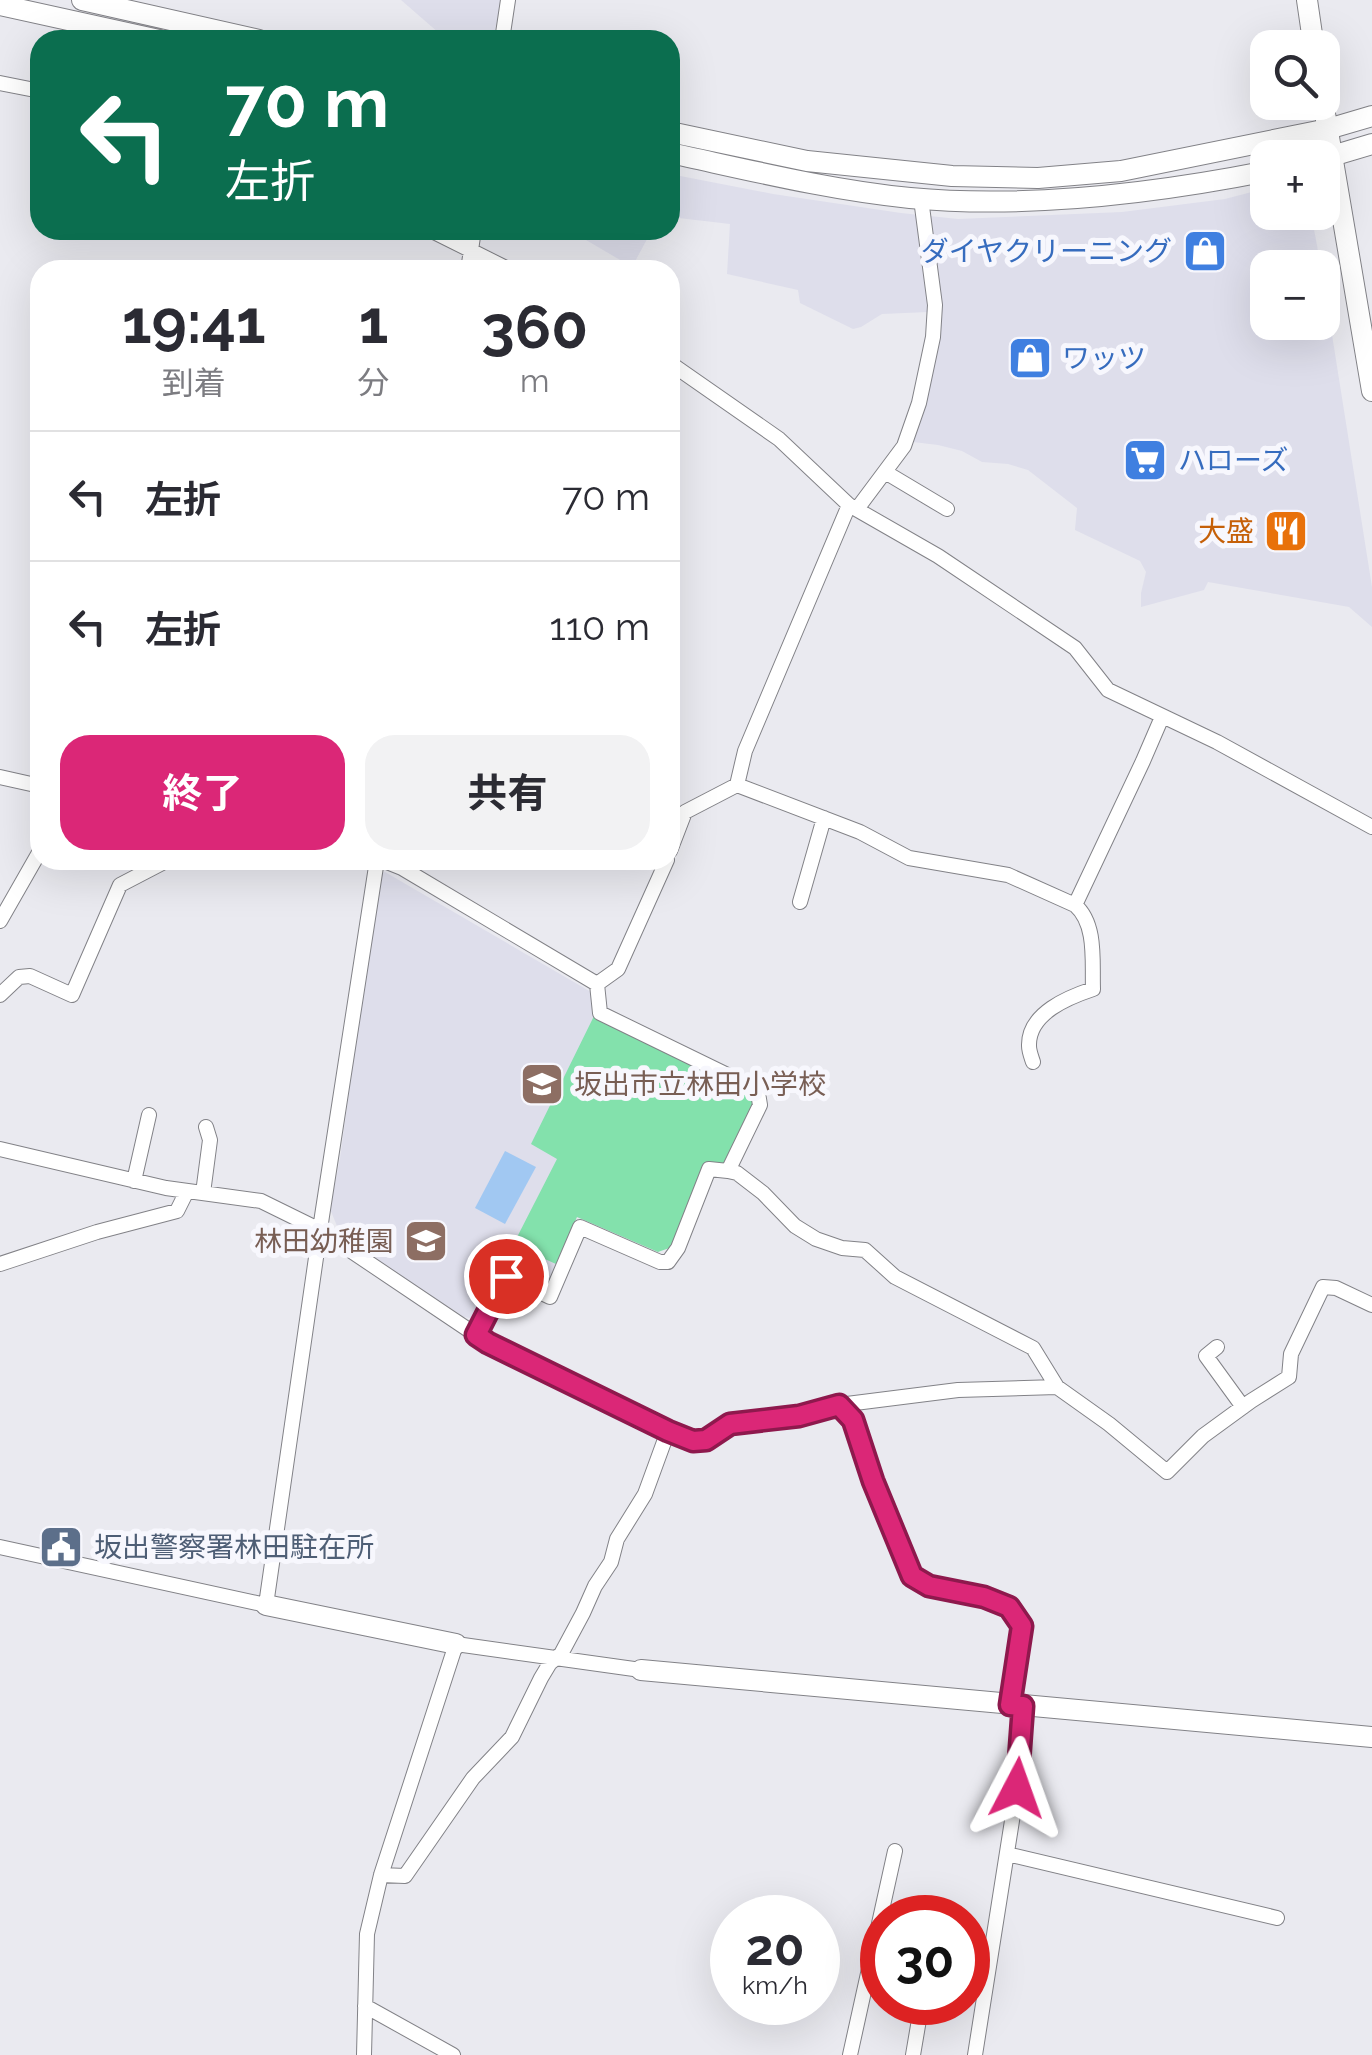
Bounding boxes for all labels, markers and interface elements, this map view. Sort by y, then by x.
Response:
map controls [1250,30,1340,340]
button: search [1250,30,1340,120]
text: 70 m [225,61,389,143]
icon: left [60,70,190,200]
button: + [1250,140,1340,230]
text: 左折 [225,155,315,208]
shop icon: ダイヤクリーニング [1182,228,1228,274]
place label: ダイヤクリーニング [921,235,1172,268]
button: − [1250,250,1340,340]
text: 19:41 [122,287,266,357]
text: 1 [359,287,388,357]
text: 360 [481,292,588,362]
shop icon: ワッツ [1007,335,1053,381]
place label: ワッツ [1062,342,1146,375]
text: m [520,362,549,399]
text: 到着 [162,364,226,401]
text: 分 [357,364,389,401]
supermarket icon: ハローズ [1122,437,1168,483]
place label: ハローズ [1178,444,1289,477]
icon: left [60,469,115,524]
text: 70 m [562,474,650,519]
text: 左折 [145,477,221,522]
restaurant icon: 大盛 [1263,508,1309,554]
place label: 大盛 [1198,515,1254,548]
icon: left [60,599,115,654]
text: 110 m [550,604,650,649]
text: 左折 [145,607,221,652]
button: 終了 [60,735,345,850]
button: 共有 [365,735,650,850]
school or university icon: 坂出市立林田小学校 [519,1061,565,1107]
place label: 坂出市立林田小学校 [574,1068,826,1101]
school or university icon: 林田幼稚園 [403,1218,449,1264]
place label: 林田幼稚園 [254,1225,394,1258]
pin [464,1234,549,1319]
icon: arrive [479,1249,534,1304]
public building icon: 坂出警察署林田駐在所 [38,1524,84,1570]
place label: 坂出警察署林田駐在所 [94,1531,374,1564]
position arrow [965,1736,1069,1840]
speed limit sign: 30 [860,1895,990,2025]
text: 20 [746,1918,804,1977]
text: km/h [742,1970,808,2000]

